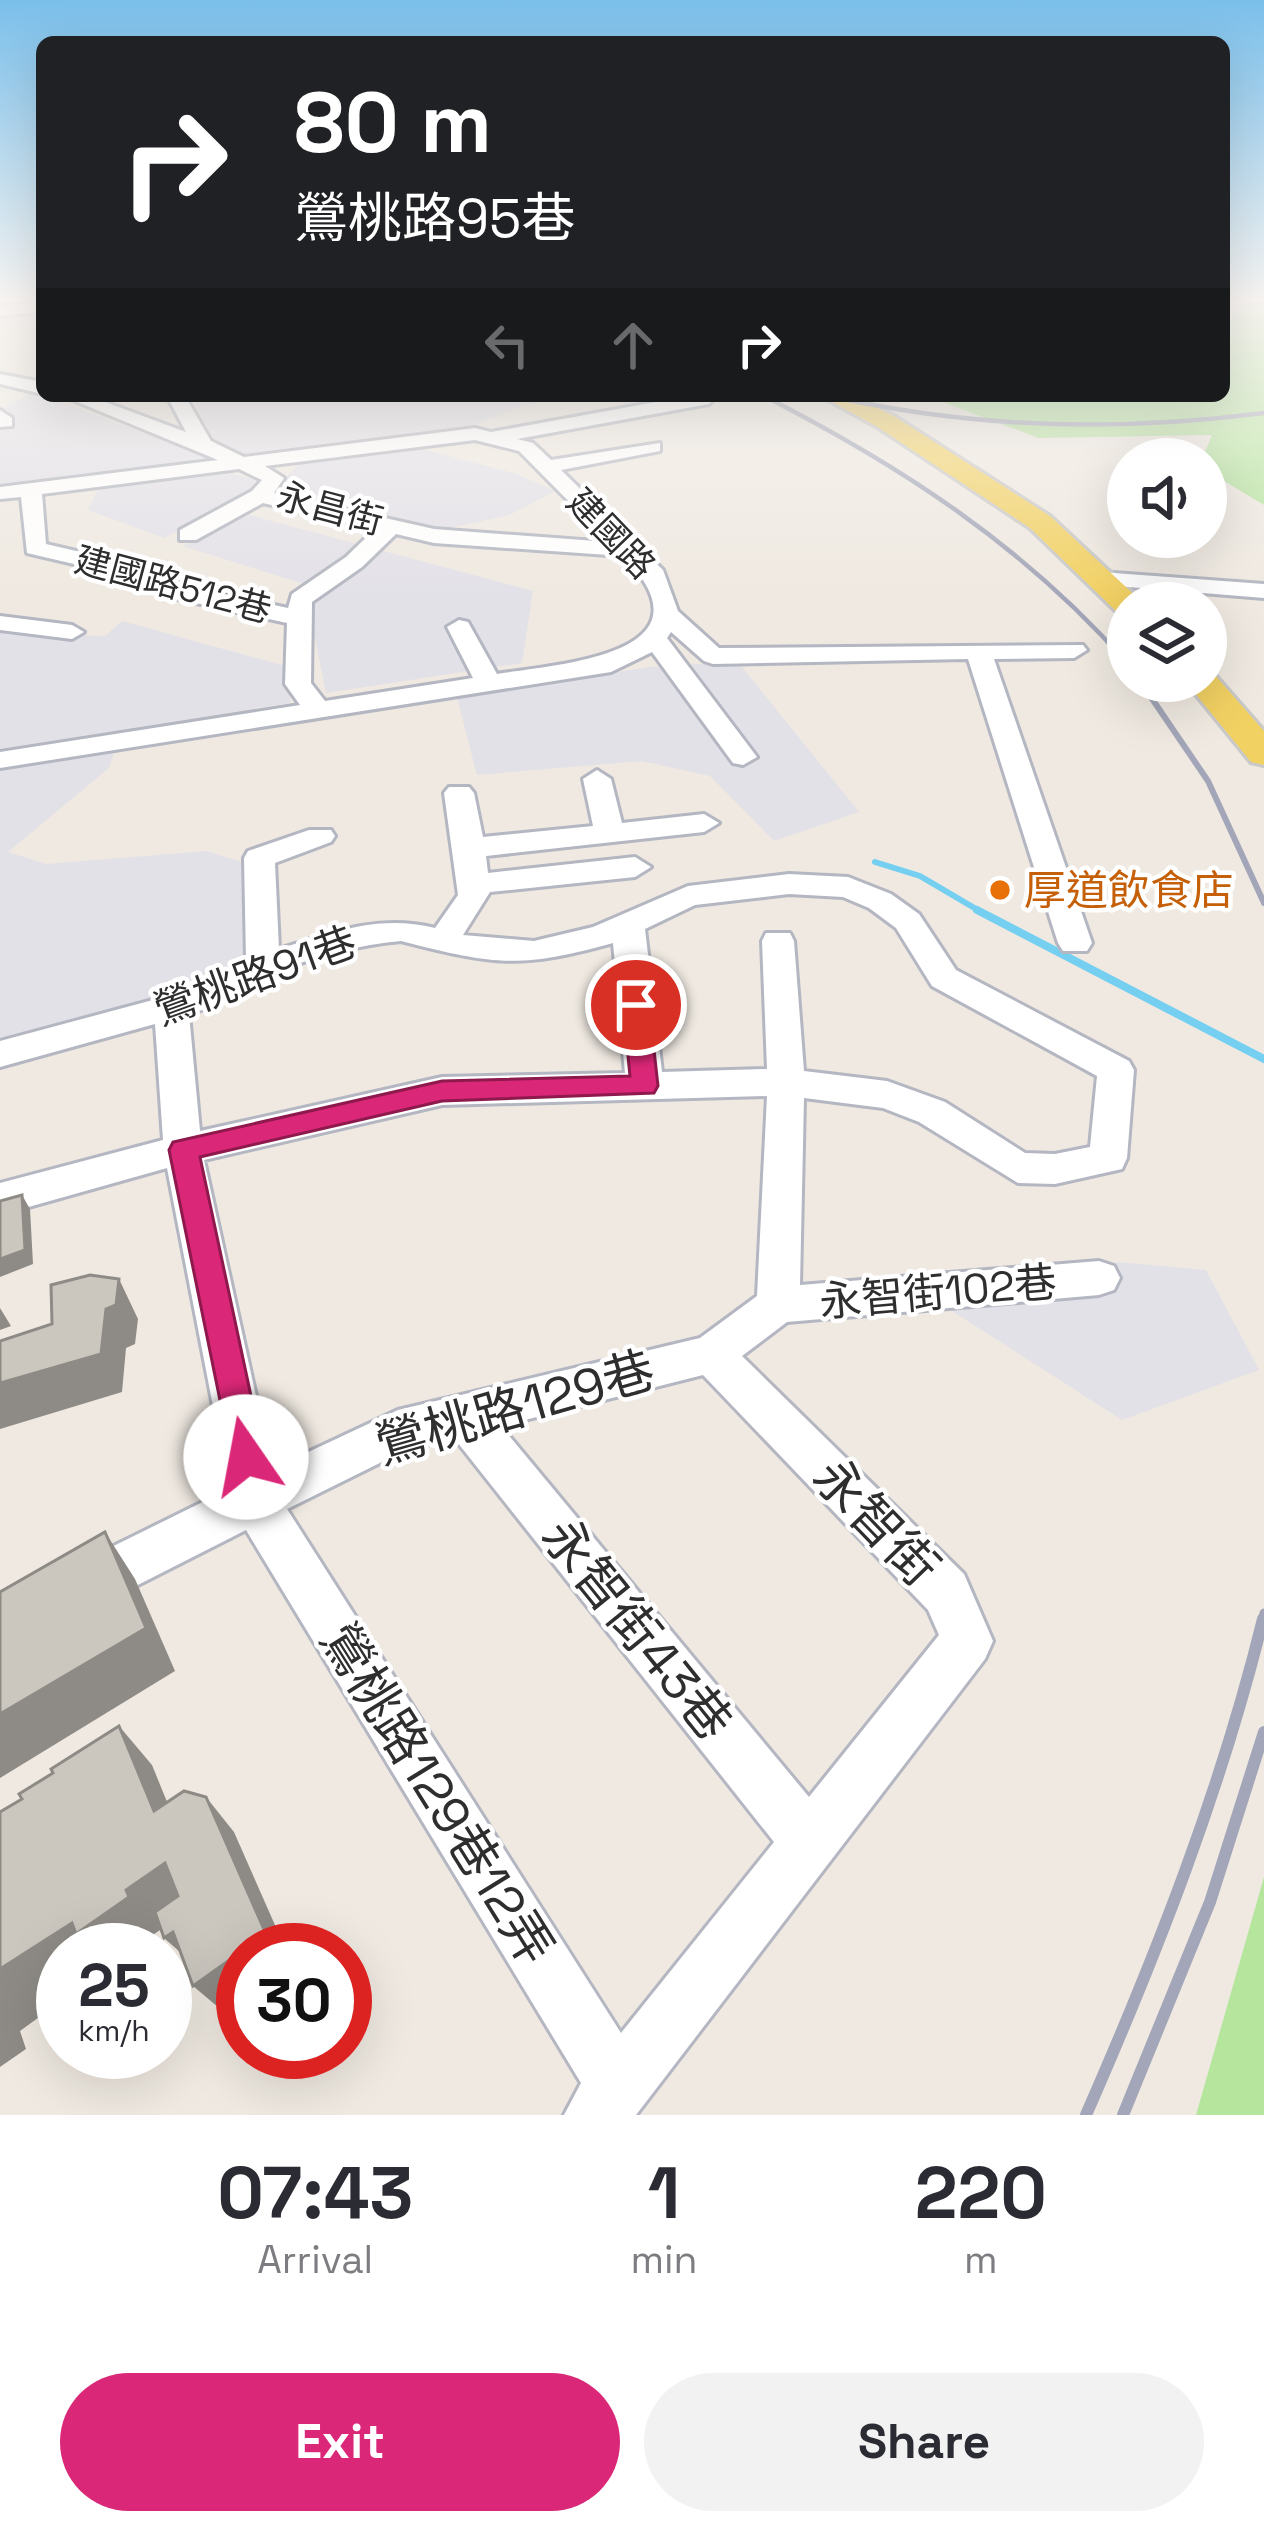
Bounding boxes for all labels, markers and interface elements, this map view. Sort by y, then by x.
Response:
text: 80 m [294,69,492,177]
icon: right [96,84,252,240]
text: 鶯桃路95巷 [294,184,575,253]
icon: left [474,312,540,378]
icon: ahead [600,312,666,378]
icon: right [726,312,792,378]
map controls [1107,438,1227,702]
button: sound [1107,438,1227,558]
street label: 永昌街 [272,473,388,545]
street label: 建國路 [557,479,665,589]
street label: 建國路512巷 [70,537,276,633]
button: layers [1107,582,1227,702]
place label: 厚道飲食店 [1024,864,1234,917]
marker: 厚道飲食店 [987,877,1013,903]
street label: 鶯桃路91巷 [147,915,363,1037]
pin [585,954,687,1056]
icon: arrive [603,972,669,1038]
street label: 永智街102巷 [817,1255,1059,1329]
street label: 鶯桃路129巷 [368,1337,662,1479]
position arrow [183,1394,309,1520]
street label: 永智街 [799,1444,953,1600]
street label: 永智街43巷 [528,1505,746,1753]
street label: 鶯桃路129巷12弄 [306,1611,568,1977]
speed limit sign: 30 [216,1923,372,2079]
text: 25 [78,1947,150,2024]
text: km/h [78,2011,150,2050]
text: 07:43 [217,2147,413,2239]
text: 1 [648,2147,680,2239]
text: 220 [915,2147,1047,2239]
text: Arrival [257,2235,373,2284]
text: min [630,2235,697,2284]
text: m [964,2235,998,2284]
button: Exit [60,2373,620,2511]
button: Share [644,2373,1204,2511]

